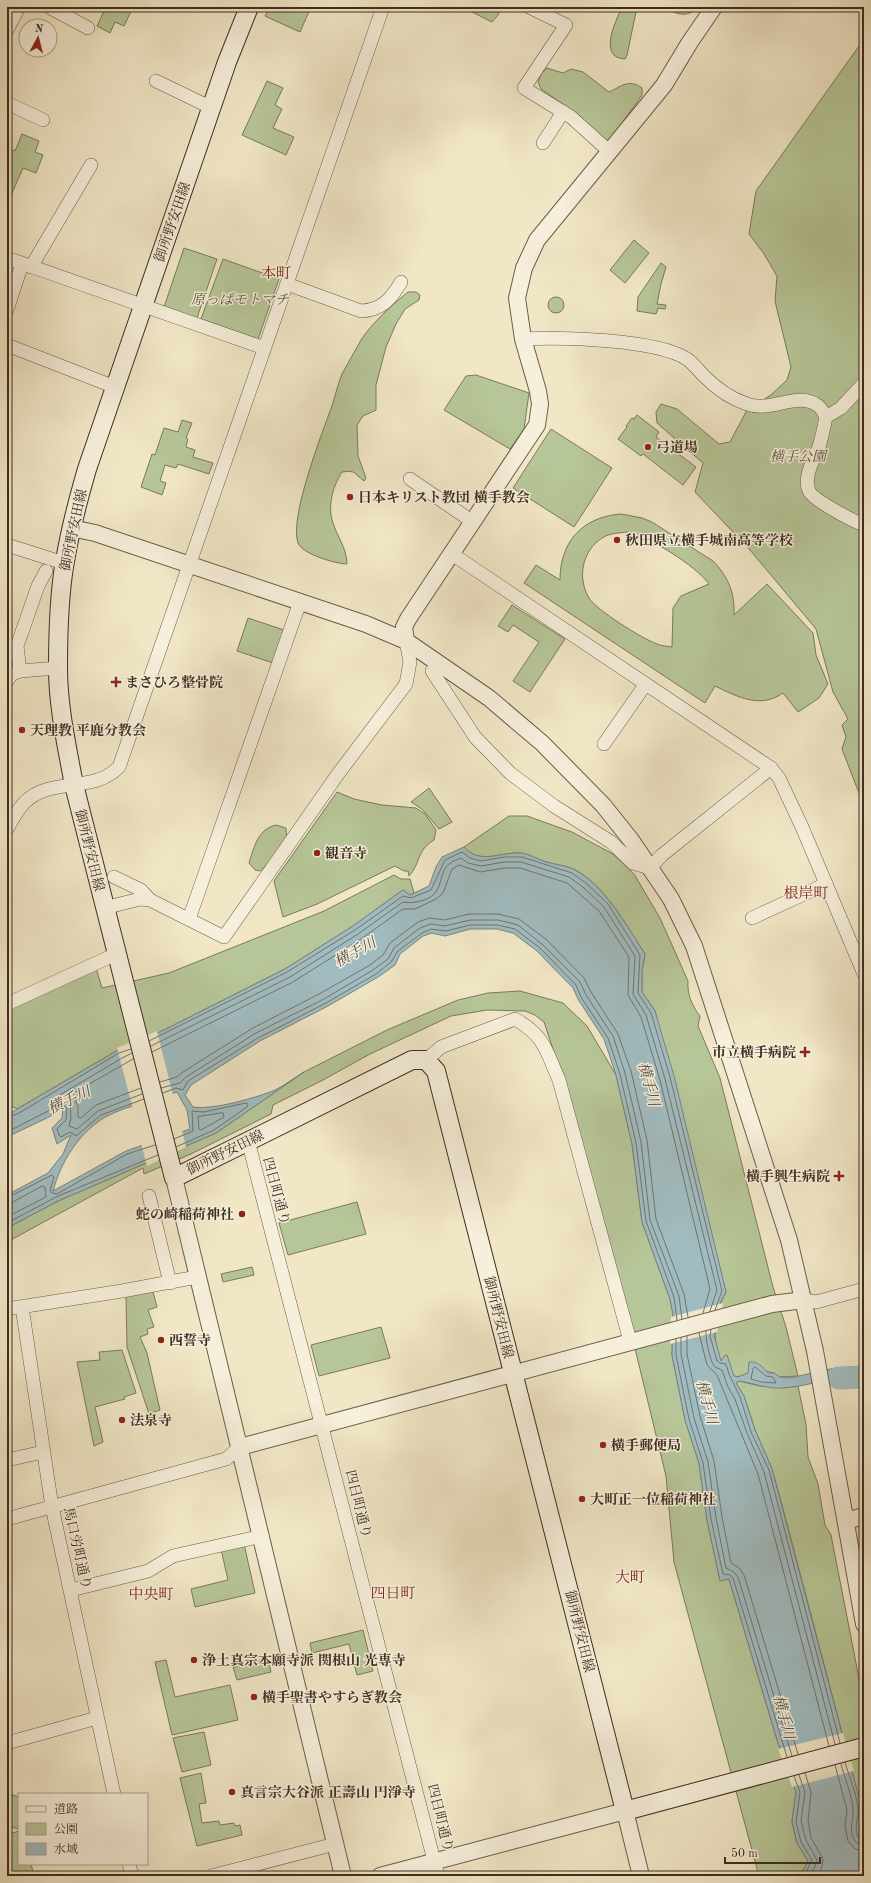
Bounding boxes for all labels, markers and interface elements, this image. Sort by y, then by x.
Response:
north arrow [18,18,58,58]
text: N [34,24,44,36]
street label: 御所野安田線 [152,180,193,264]
district label: 本町 [261,265,291,282]
park label: 原っぱモトマチ [191,292,290,307]
place label: 弓道場 [656,440,698,455]
marker: 弓道場 [643,442,653,452]
park label: 横手公園 [770,449,828,464]
street label: 御所野安田線 [57,487,90,573]
place label: 日本キリスト教団 横手教会 [358,489,530,505]
marker: 日本キリスト教団 横手教会 [345,492,355,502]
place label: 秋田県立横手城南高等学校 [625,532,793,548]
marker: 秋田県立横手城南高等学校 [612,535,622,545]
place label: まさひろ整骨院 [125,675,223,690]
marker: まさひろ整骨院 [110,676,122,688]
place label: 天理教 平鹿分教会 [30,722,146,738]
marker: 天理教 平鹿分教会 [17,725,27,735]
street label: 御所野安田線 [72,808,107,893]
place label: 観音寺 [325,845,367,861]
marker: 観音寺 [312,848,322,858]
district label: 根岸町 [783,885,829,902]
water label: 横手川 [331,933,381,971]
place label: 市立横手病院 [712,1044,796,1060]
marker: 市立横手病院 [799,1046,811,1058]
water label: 横手川 [634,1060,663,1110]
water label: 横手川 [45,1082,95,1118]
street label: 御所野安田線 [184,1127,266,1178]
street label: 四日町通り [260,1155,293,1227]
place label: 横手興生病院 [746,1168,830,1184]
marker: 横手興生病院 [833,1170,845,1182]
place label: 蛇の崎稲荷神社 [136,1206,234,1222]
marker: 蛇の崎稲荷神社 [237,1209,247,1219]
street label: 御所野安田線 [481,1275,516,1360]
place label: 西誓寺 [169,1332,211,1348]
marker: 西誓寺 [156,1335,166,1345]
water label: 横手川 [692,1378,721,1428]
place label: 法泉寺 [130,1412,172,1428]
marker: 法泉寺 [117,1415,127,1425]
place label: 横手郵便局 [611,1437,681,1453]
marker: 横手郵便局 [598,1440,608,1450]
street label: 四日町通り [343,1468,374,1540]
place label: 大町正一位稲荷神社 [590,1492,716,1507]
marker: 大町正一位稲荷神社 [577,1494,587,1504]
street label: 馬口労町通り [61,1506,94,1591]
district label: 大町 [615,1569,645,1586]
district label: 中央町 [128,1586,174,1603]
district label: 四日町 [370,1586,416,1602]
street label: 御所野安田線 [562,1589,597,1674]
place label: 浄土真宗本願寺派 関根山 光専寺 [202,1652,406,1668]
marker: 浄土真宗本願寺派 関根山 光専寺 [189,1655,199,1665]
place label: 横手聖書やすらぎ教会 [262,1689,402,1705]
marker: 横手聖書やすらぎ教会 [249,1692,259,1702]
water label: 横手川 [769,1693,798,1743]
street label: 四日町通り [425,1782,456,1854]
place label: 真言宗大谷派 正壽山 円淨寺 [240,1785,416,1800]
marker: 真言宗大谷派 正壽山 円淨寺 [227,1787,237,1797]
legend [18,1793,148,1865]
text: 道路 [54,1802,78,1816]
text: 公園 [54,1823,78,1836]
scale bar [725,1839,820,1865]
text: 水域 [54,1842,78,1856]
text: 50 m [731,1847,758,1860]

